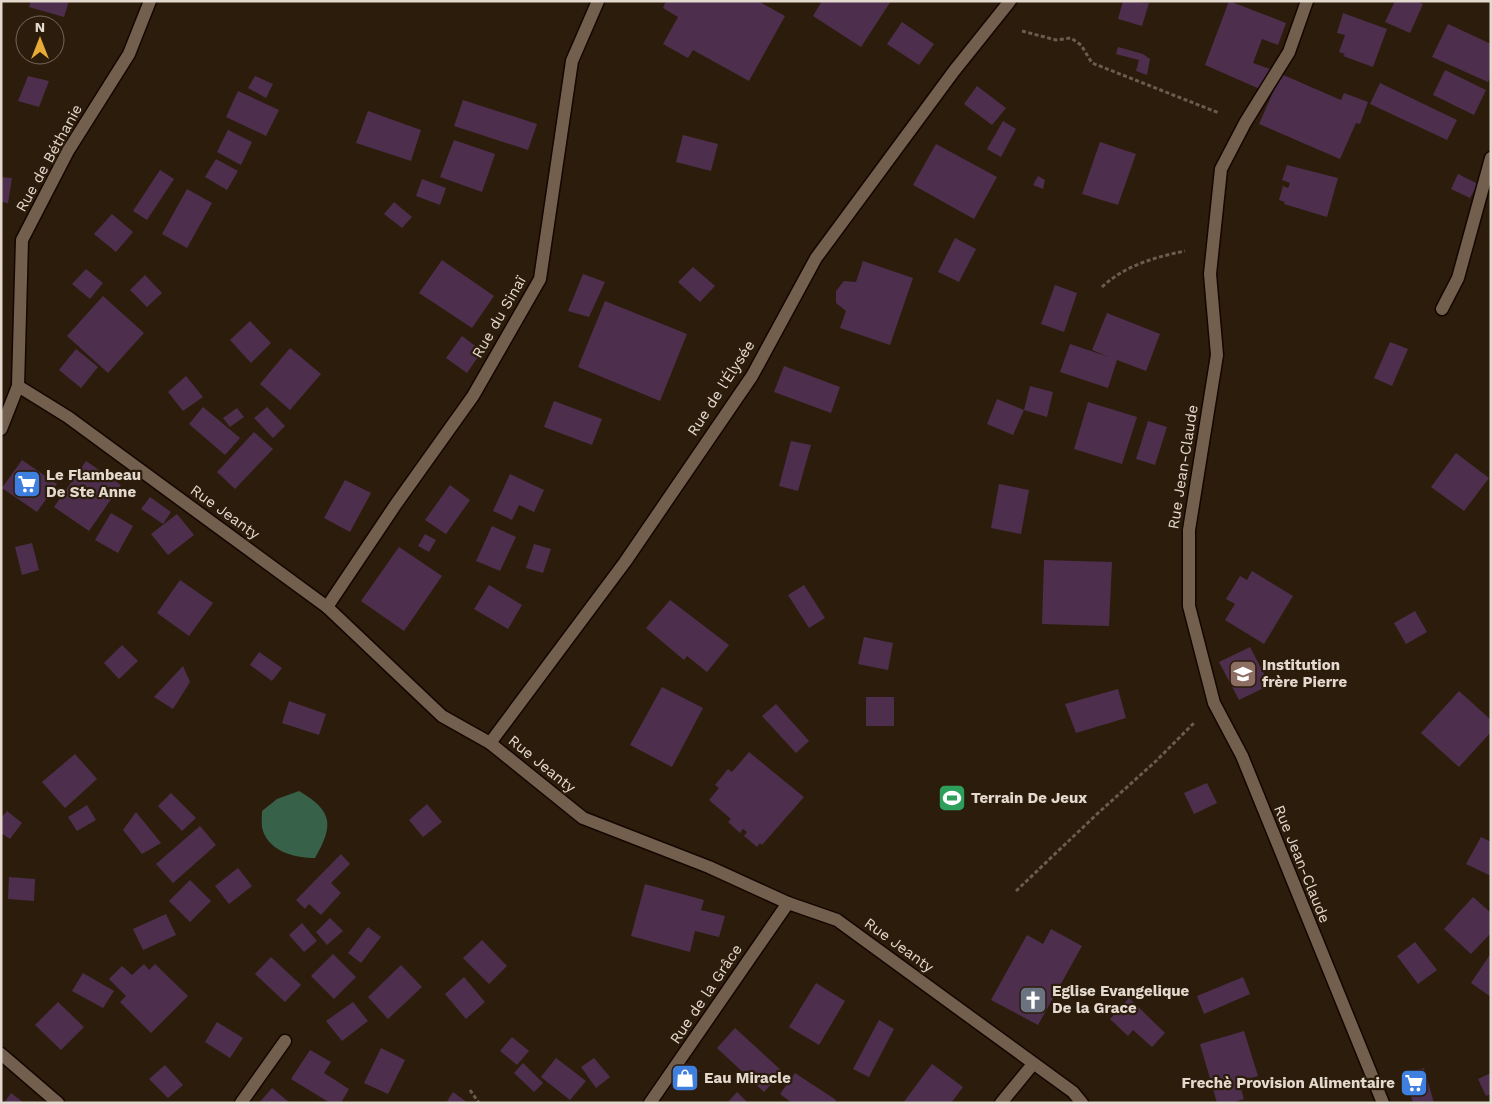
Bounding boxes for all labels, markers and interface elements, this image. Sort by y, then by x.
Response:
north arrow [15,15,65,65]
text: N [35,19,45,35]
street label: Rue de Béthanie [12,101,86,215]
street label: Rue du Sinaï [468,272,530,361]
street label: Rue de l'Élysée [683,337,759,439]
street label: Rue Jean-Claude [1164,404,1202,530]
place label: Le Flambeau De Ste Anne [46,466,141,501]
supermarket icon: Le Flambeau De Ste Anne [12,469,42,499]
street label: Rue Jeanty [187,481,263,543]
place label: Institution frère Pierre [1262,656,1347,691]
school or university icon: Institution frère Pierre [1228,659,1258,689]
street label: Rue Jeanty [505,731,579,797]
sports icon: Terrain De Jeux [937,783,967,813]
place label: Terrain De Jeux [971,789,1087,807]
street label: Rue Jean-Claude [1270,802,1334,926]
street label: Rue Jeanty [861,914,937,976]
street label: Rue de la Grâce [666,941,746,1047]
place label: Eglise Evangelique De la Grace [1052,982,1190,1017]
church icon: Eglise Evangelique De la Grace [1018,985,1048,1015]
shop icon: Eau Miracle [670,1063,700,1093]
supermarket icon: Frechè Provision Alimentaire [1399,1068,1429,1098]
place label: Eau Miracle [704,1069,791,1087]
place label: Frechè Provision Alimentaire [1181,1074,1395,1092]

